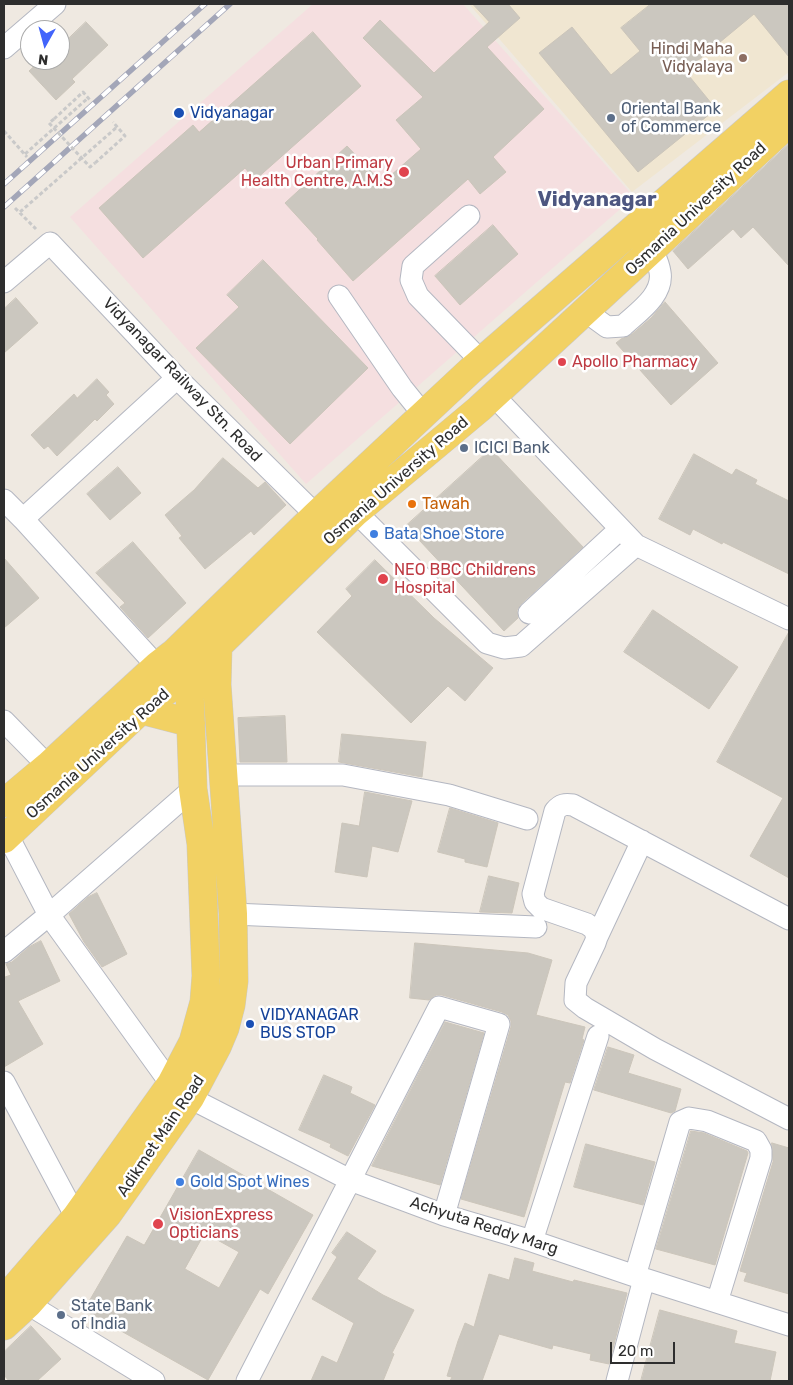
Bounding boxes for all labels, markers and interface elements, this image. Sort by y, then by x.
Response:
north arrow [20,20,70,70]
place label: Hindi Maha Vidyalaya [651,39,733,77]
text: N [37,50,49,68]
marker: Hindi Maha Vidyalaya [737,52,749,64]
place label: Oriental Bank of Commerce [621,99,721,137]
place label: Vidyanagar [190,103,274,123]
marker: Vidyanagar [172,106,186,120]
marker: Oriental Bank of Commerce [605,112,617,124]
street label: Osmania University Road [622,139,770,279]
place label: Urban Primary Health Centre, A.M.S [241,153,393,191]
marker: Urban Primary Health Centre, A.M.S [397,165,411,179]
district label: Vidyanagar [537,187,657,213]
street label: Vidyanagar Railway Stn. Road [98,294,266,466]
place label: Apollo Pharmacy [572,352,698,372]
marker: Apollo Pharmacy [556,356,568,368]
street label: Osmania University Road [320,413,472,549]
place label: ICICI Bank [474,438,550,458]
marker: ICICI Bank [458,442,470,454]
place label: Tawah [422,494,470,514]
marker: Tawah [406,498,418,510]
place label: Bata Shoe Store [384,524,504,544]
marker: Bata Shoe Store [368,528,380,540]
place label: NEO BBC Childrens Hospital [394,560,536,598]
marker: NEO BBC Childrens Hospital [376,572,390,586]
street label: Osmania University Road [23,685,173,823]
place label: VIDYANAGAR BUS STOP [260,1005,359,1043]
marker: VIDYANAGAR BUS STOP [244,1018,256,1030]
street label: Adikmet Main Road [113,1072,209,1200]
place label: Gold Spot Wines [190,1172,310,1192]
marker: Gold Spot Wines [174,1176,186,1188]
street label: Achyuta Reddy Marg [408,1193,560,1259]
place label: VisionExpress Opticians [169,1205,273,1243]
marker: VisionExpress Opticians [151,1217,165,1231]
place label: State Bank of India [71,1296,153,1334]
marker: State Bank of India [55,1309,67,1321]
scale bar [613,1332,678,1364]
text: 20 m [618,1342,653,1360]

